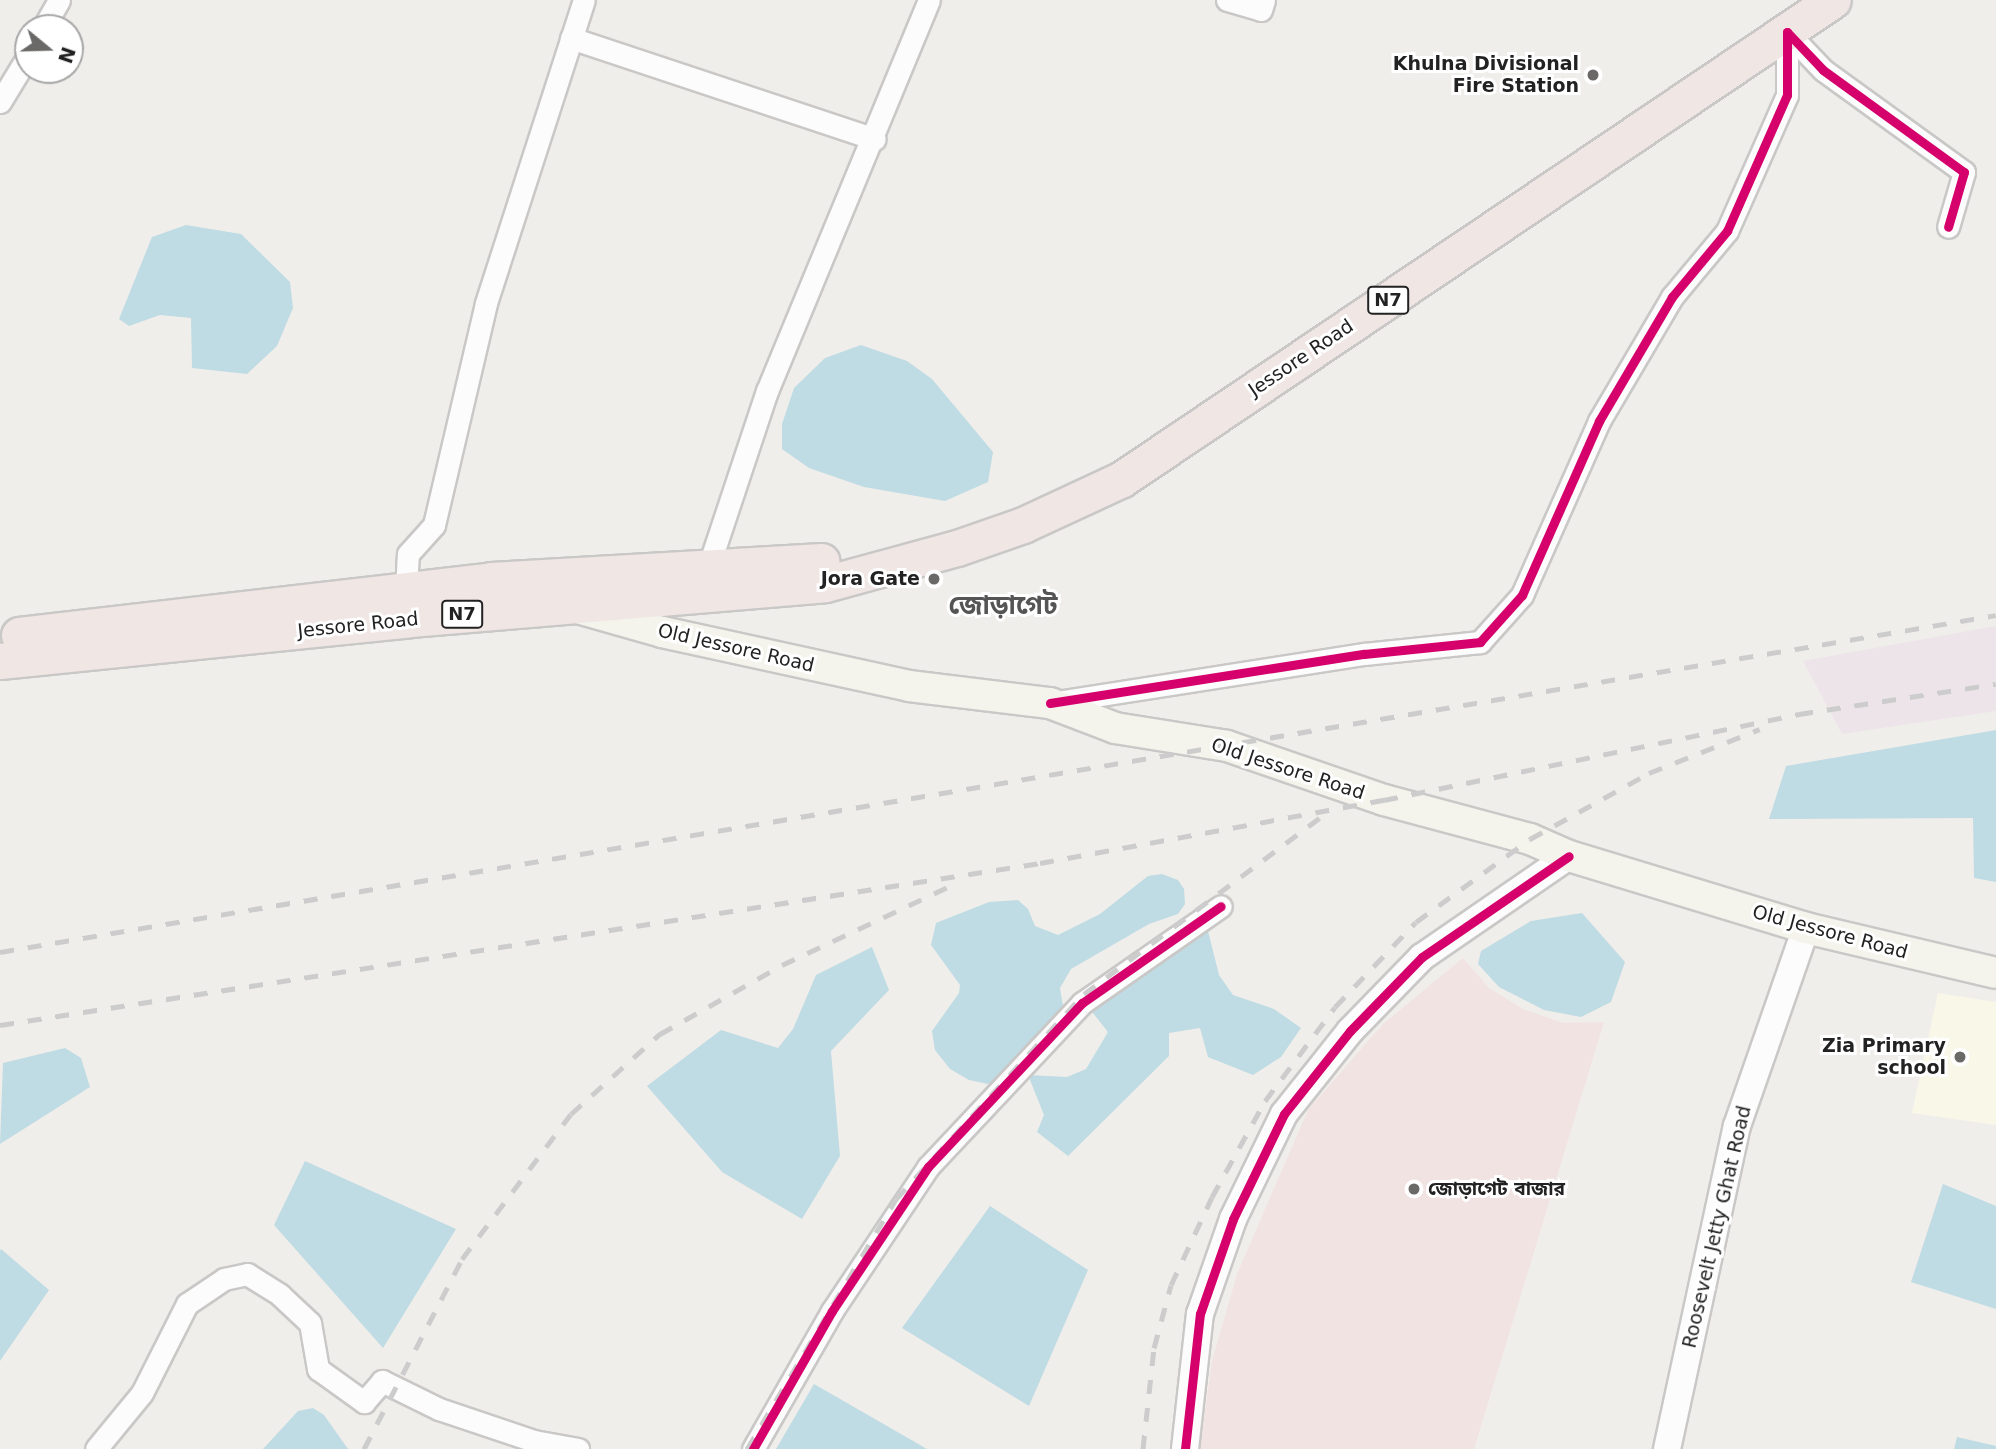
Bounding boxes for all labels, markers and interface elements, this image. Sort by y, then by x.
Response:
north arrow [14,14,84,84]
text: N [54,44,80,66]
place label: Khulna Divisional Fire Station [1393,53,1579,97]
marker: Khulna Divisional Fire Station [1585,67,1601,83]
road number: N7 [1367,286,1409,314]
street label: Jessore Road [1244,315,1358,401]
place label: Jora Gate [821,568,920,590]
marker: Jora Gate [926,571,942,587]
district label: জোড়াগেট [949,590,1057,622]
road number: N7 [441,600,483,628]
street label: Jessore Road [296,607,420,643]
street label: Old Jessore Road [656,619,816,677]
street label: Old Jessore Road [1208,733,1368,805]
street label: Old Jessore Road [1750,900,1910,964]
place label: Zia Primary school [1822,1035,1946,1079]
marker: Zia Primary school [1952,1049,1968,1065]
street label: Roosevelt Jetty Ghat Road [1678,1104,1756,1350]
place label: জোড়াগেট বাজার [1428,1178,1565,1200]
marker: জোড়াগেট বাজার [1406,1181,1422,1197]

